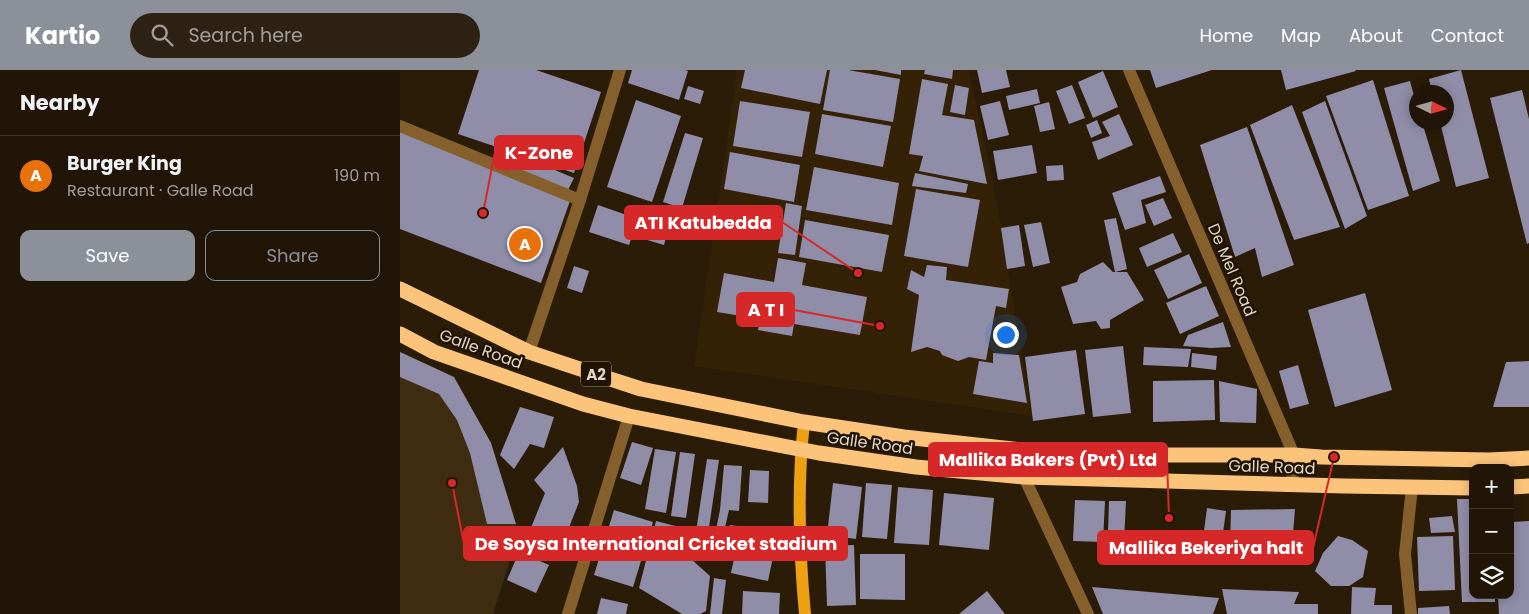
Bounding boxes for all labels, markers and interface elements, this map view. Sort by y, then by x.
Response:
search box [130,13,480,58]
text: Kartio [25,19,100,52]
icon: search [148,21,176,49]
text: Search here [188,22,303,49]
text: Home [1199,23,1253,48]
text: Map [1281,23,1321,48]
text: About [1349,23,1403,48]
text: Contact [1431,23,1504,48]
north arrow [1409,85,1454,130]
text: Nearby [20,88,100,117]
callout: K-Zone [495,136,583,169]
text: K-Zone [505,140,573,165]
text: Burger King [67,150,182,177]
text: A [30,164,42,187]
text: 190 m [334,164,380,187]
text: Restaurant · Galle Road [67,179,254,202]
callout: ATI Katubedda [625,206,782,239]
text: ATI Katubedda [634,210,772,235]
street label: De Mel Road [1202,220,1262,320]
pin: A [509,225,541,263]
button: Save [20,230,195,281]
button: Share [205,230,380,281]
callout: A T I [737,293,794,326]
text: A T I [748,297,784,322]
your location [993,322,1019,348]
street label: Galle Road [436,323,526,375]
road number: A2 [581,362,611,386]
street label: Galle Road [825,426,915,460]
callout: Mallika Bakers (Pvt) Ltd [929,443,1167,476]
text: Mallika Bakers (Pvt) Ltd [939,447,1157,472]
street label: Galle Road [1228,454,1316,480]
map controls [1469,464,1514,599]
button: + [1469,464,1514,509]
button: − [1469,509,1514,554]
callout: De Soysa International Cricket stadium [464,527,847,560]
text: De Soysa International Cricket stadium [475,531,837,556]
callout: Mallika Bekeriya halt [1098,531,1313,564]
text: Mallika Bekeriya halt [1109,535,1303,560]
button: layers [1469,554,1514,599]

